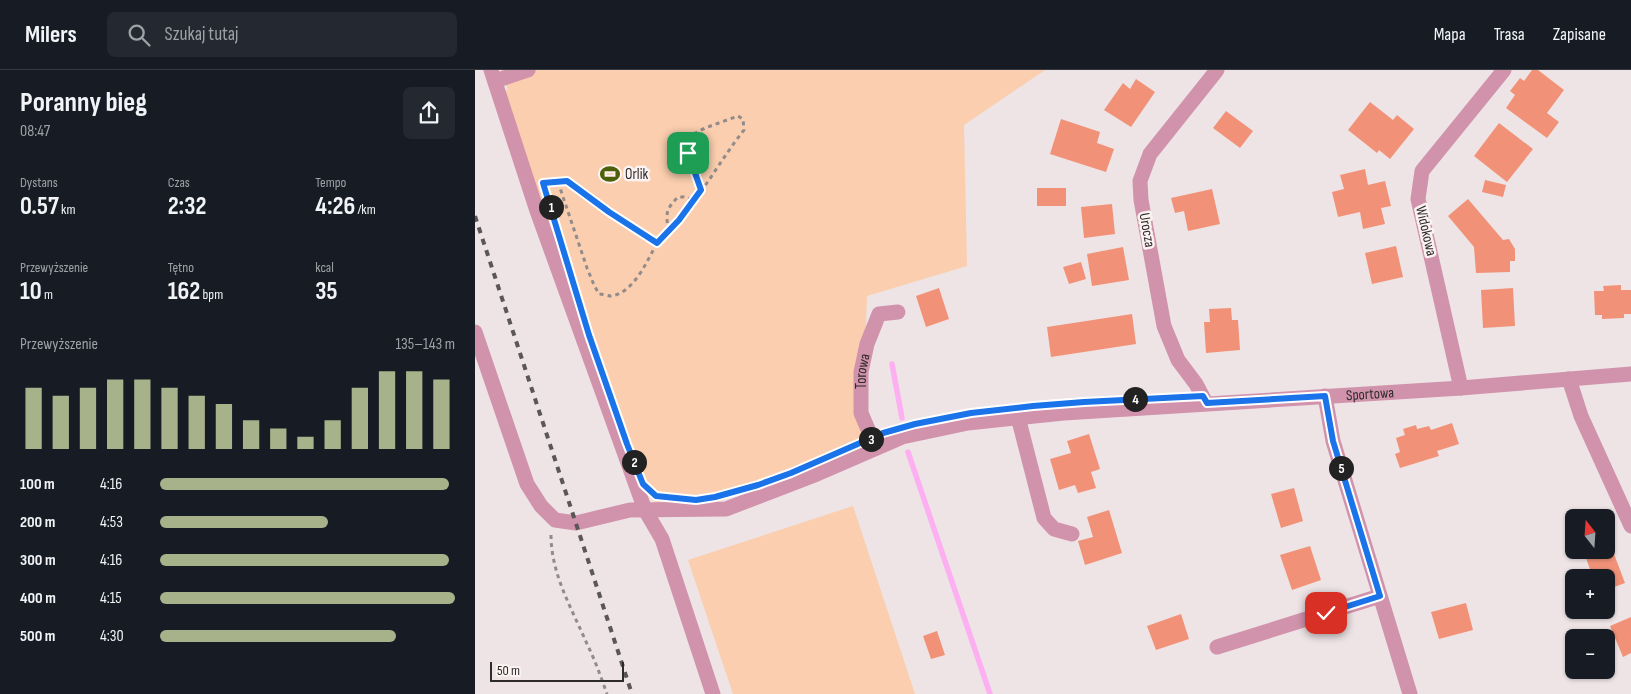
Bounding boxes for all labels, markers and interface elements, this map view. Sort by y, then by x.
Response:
search box [107,12,457,57]
text: Milers [25,20,77,49]
icon: search [125,21,153,49]
text: Szukaj tutaj [165,23,239,46]
text: Mapa [1434,24,1466,45]
text: Trasa [1494,24,1525,45]
text: Zapisane [1553,24,1606,45]
text: Poranny bieg [20,86,147,119]
button: share [403,87,455,139]
text: 08:47 [20,122,50,141]
pin [667,132,709,174]
icon: arrive [674,139,702,167]
sports icon: Orlik [599,163,621,185]
place label: Orlik [625,165,649,184]
text: Dystans [20,174,58,191]
text: Czas [168,174,190,191]
text: Tempo [315,174,346,191]
text: 0.57 [20,191,59,222]
text: 2:32 [168,191,206,222]
text: 4:26 [315,191,355,222]
pin: 1 [539,194,563,220]
text: 1 [549,199,554,216]
text: km [59,201,75,218]
text: /km [355,201,376,218]
street label: Widokowa [1411,204,1441,258]
street label: Urocza [1135,211,1159,249]
text: Przewyższenie [20,259,88,276]
text: Tętno [168,259,194,276]
text: kcal [315,259,334,276]
text: 10 [20,276,42,307]
text: 162 [168,276,200,307]
text: 35 [315,276,338,307]
text: m [42,286,53,303]
text: bpm [200,286,223,303]
text: Przewyższenie [20,335,98,354]
text: 135–143 m [395,335,455,354]
street label: Torowa [851,351,874,389]
street label: Sportowa [1345,383,1395,405]
pin: 4 [1123,386,1147,412]
text: 4 [1132,391,1139,408]
pin: 3 [859,426,883,452]
text: 3 [868,431,875,448]
pin: 2 [621,450,647,474]
text: 2 [631,454,638,471]
pin: 5 [1329,456,1353,480]
text: 5 [1338,460,1345,477]
text: 100 m [20,475,55,494]
text: 4:16 [100,475,122,494]
north arrow [1565,509,1615,559]
map controls [1565,509,1615,679]
text: 200 m [20,513,55,532]
text: 4:53 [100,513,123,532]
text: 300 m [20,551,56,570]
text: 4:16 [100,551,122,570]
button: + [1565,569,1615,619]
text: 400 m [20,589,56,608]
text: 4:15 [100,589,122,608]
pin [1305,592,1347,634]
icon: check [1312,599,1340,627]
text: 500 m [20,627,55,646]
text: 4:30 [100,627,124,646]
button: − [1565,629,1615,679]
scale bar [490,659,624,682]
text: 50 m [497,662,520,679]

